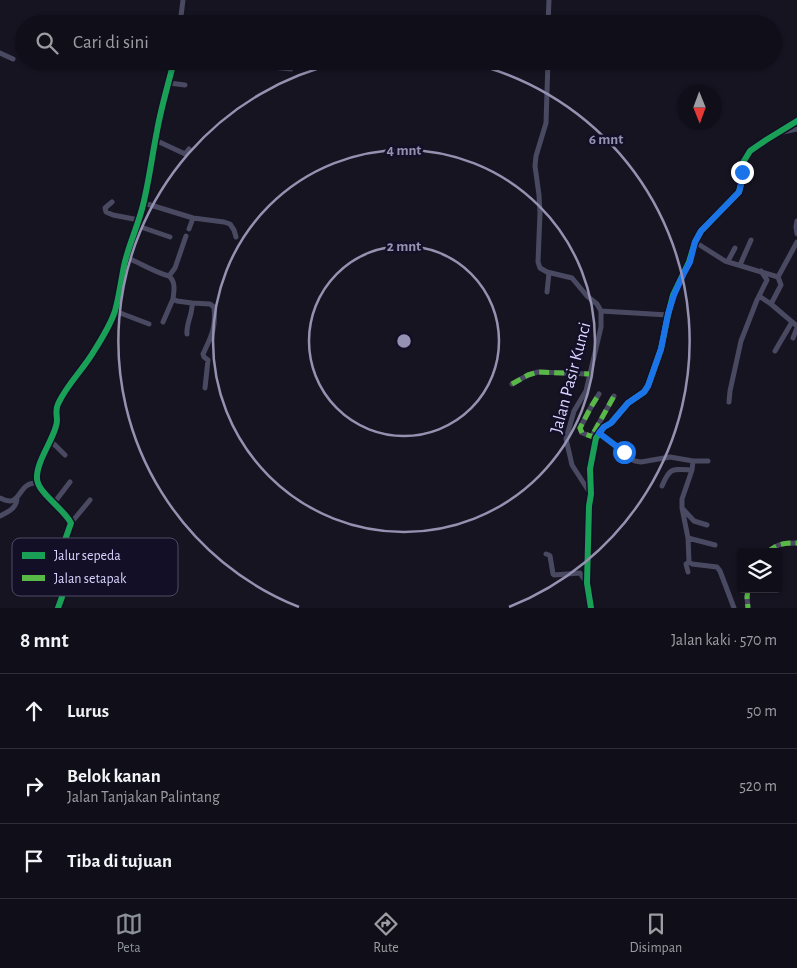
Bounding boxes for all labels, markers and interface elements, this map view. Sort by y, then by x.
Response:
search box [15,15,782,70]
icon: search [33,29,61,57]
text: Cari di sini [73,33,149,52]
north arrow [677,85,722,130]
text: 6 mnt [589,132,623,147]
text: 4 mnt [387,143,421,158]
route end [731,161,754,184]
text: 2 mnt [387,239,421,254]
street label: Jalan Pasir Kunci [547,320,595,436]
centre of rings [395,332,413,350]
route start [613,441,636,464]
legend [12,538,178,596]
map controls [737,548,782,593]
button: layers [737,548,782,593]
text: Jalur sepeda [54,549,121,563]
text: Jalan setapak [54,572,127,586]
text: 8 mnt [20,630,69,651]
text: Jalan kaki · 570 m [671,632,777,648]
icon: ahead [20,697,48,725]
text: Lurus [67,702,109,721]
text: 50 m [746,703,777,719]
text: Belok kanan [67,767,161,786]
icon: right [20,772,48,800]
text: 520 m [739,778,777,794]
text: Jalan Tanjakan Palintang [67,789,220,805]
icon: arrive [20,847,48,875]
text: Tiba di tujuan [67,852,172,871]
tab: Peta [115,910,143,957]
tab: Rute [372,910,400,957]
tab: Disimpan [629,910,682,957]

